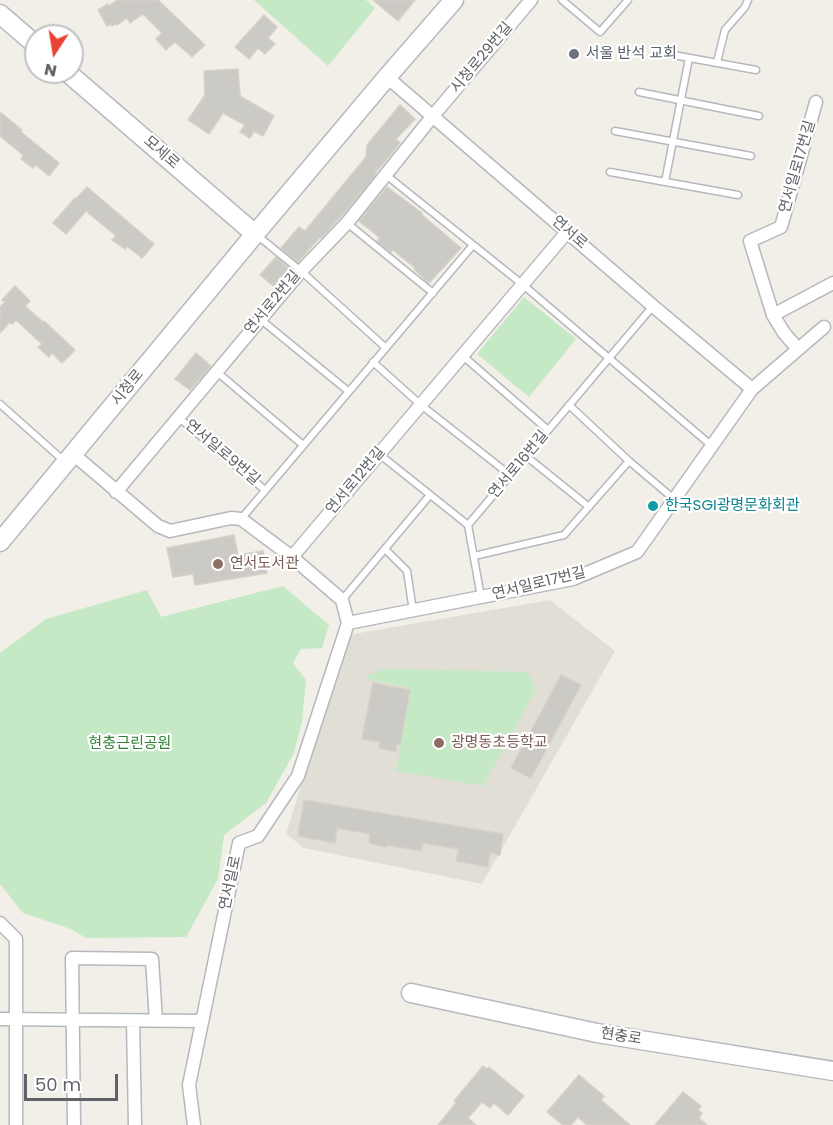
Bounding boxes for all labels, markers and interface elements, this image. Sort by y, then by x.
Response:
street label: 시청로29번길 [447,19,517,97]
north arrow [24,24,84,84]
place label: 서울 반석 교회 [586,45,677,63]
marker: 서울 반석 교회 [567,47,581,61]
text: N [42,58,59,83]
street label: 연서일로17번길 [776,118,820,216]
street label: 모세로 [139,133,183,173]
street label: 연서로 [547,213,591,253]
street label: 연서로2번길 [241,267,305,339]
street label: 시청로 [108,366,148,410]
street label: 연서일로9번길 [181,416,263,490]
street label: 연서로16번길 [485,427,553,503]
street label: 연서로12번길 [323,444,389,518]
place label: 한국SGI광명문화회관 [665,497,800,515]
marker: 한국SGI광명문화회관 [646,499,660,513]
place label: 연서도서관 [230,555,299,573]
marker: 연서도서관 [211,557,225,571]
street label: 연서일로17번길 [490,564,588,604]
place label: 광명동초등학교 [451,734,548,752]
park label: 현충근린공원 [89,735,171,753]
marker: 광명동초등학교 [432,736,446,750]
street label: 연서일로 [216,854,246,912]
street label: 현충로 [599,1025,643,1049]
scale bar [27,1062,122,1100]
text: 50 m [35,1072,81,1097]

